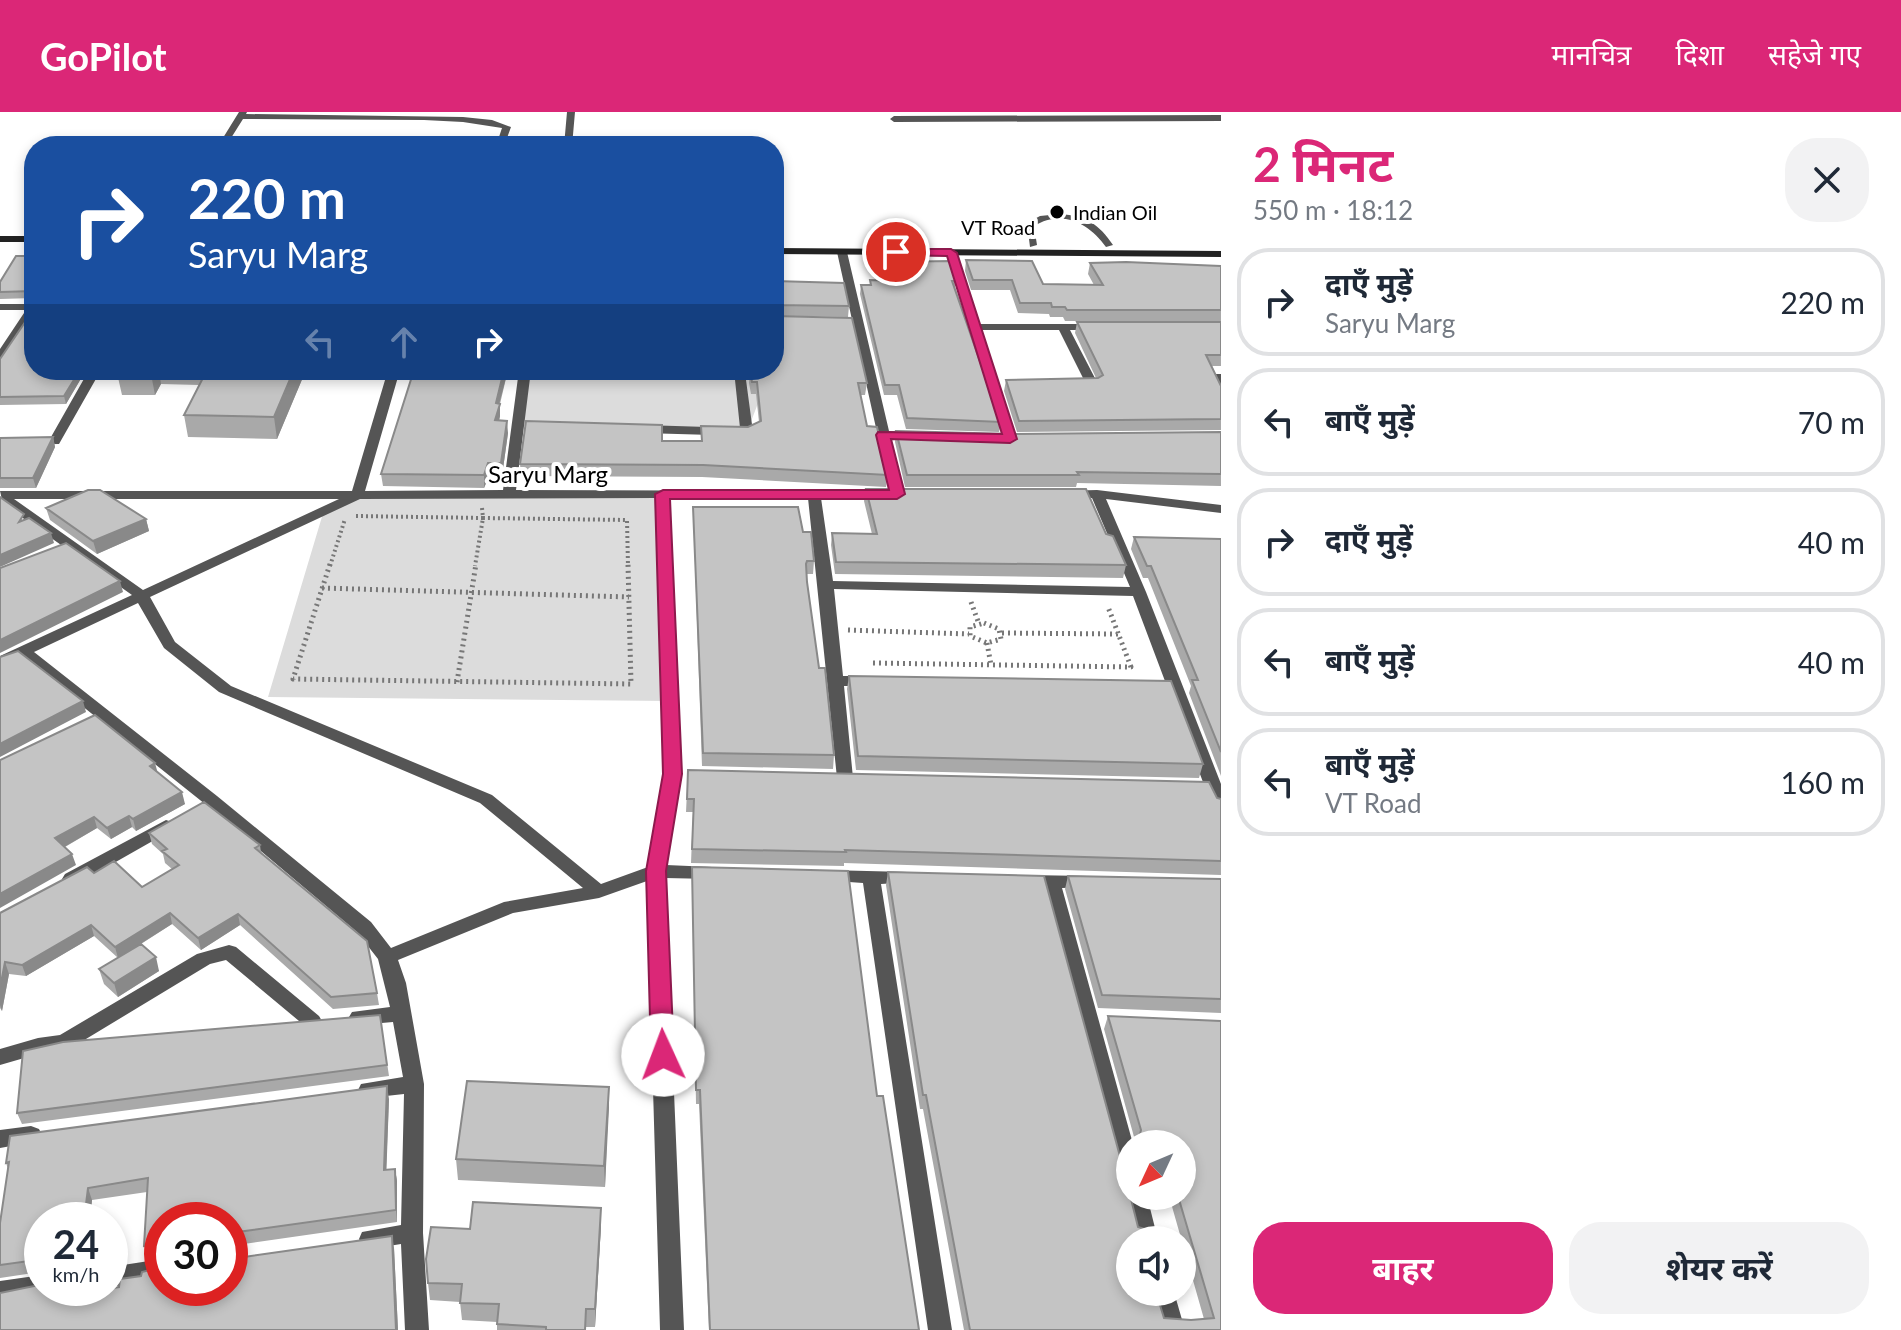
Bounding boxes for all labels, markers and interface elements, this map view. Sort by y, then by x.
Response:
text: GoPilot [40,33,167,79]
text: मानचित्र [1552,37,1632,71]
text: दिशा [1676,37,1724,71]
text: सहेजे गए [1768,37,1861,71]
text: 2 मिनट [1253,135,1393,192]
button: close [1785,138,1869,222]
text: 220 m [188,164,346,231]
icon: right [56,168,160,272]
text: 550 m · 18:12 [1253,194,1413,226]
place label: Indian Oil [1073,200,1157,224]
marker: Indian Oil [1048,203,1066,221]
street label: VT Road [961,215,1035,239]
pin [862,218,930,286]
icon: arrive [874,230,918,274]
text: Saryu Marg [188,232,368,276]
text: दाएँ मुड़ें [1325,265,1413,301]
icon: right [1257,280,1301,324]
text: 220 m [1780,284,1865,320]
text: Saryu Marg [1325,307,1455,339]
icon: left [298,320,342,364]
icon: ahead [382,320,426,364]
icon: right [466,320,510,364]
icon: left [1257,400,1301,444]
text: बाएँ मुड़ें [1325,401,1415,437]
text: 70 m [1798,404,1865,440]
street label: Saryu Marg [488,459,608,488]
icon: right [1257,520,1301,564]
text: दाएँ मुड़ें [1325,521,1413,557]
text: 40 m [1798,524,1865,560]
icon: left [1257,640,1301,684]
text: बाएँ मुड़ें [1325,641,1415,677]
text: 40 m [1798,644,1865,680]
text: बाएँ मुड़ें [1325,745,1415,781]
icon: left [1257,760,1301,804]
text: 160 m [1780,764,1865,800]
text: VT Road [1325,787,1422,819]
position arrow [621,1013,705,1097]
north arrow [1116,1130,1196,1210]
map controls [1116,1130,1196,1306]
speed limit sign: 30 [144,1202,248,1306]
text: 24 [53,1220,99,1268]
button: बाहर [1253,1222,1553,1314]
button: शेयर करें [1569,1222,1869,1314]
button: sound [1116,1226,1196,1306]
text: km/h [53,1262,99,1286]

